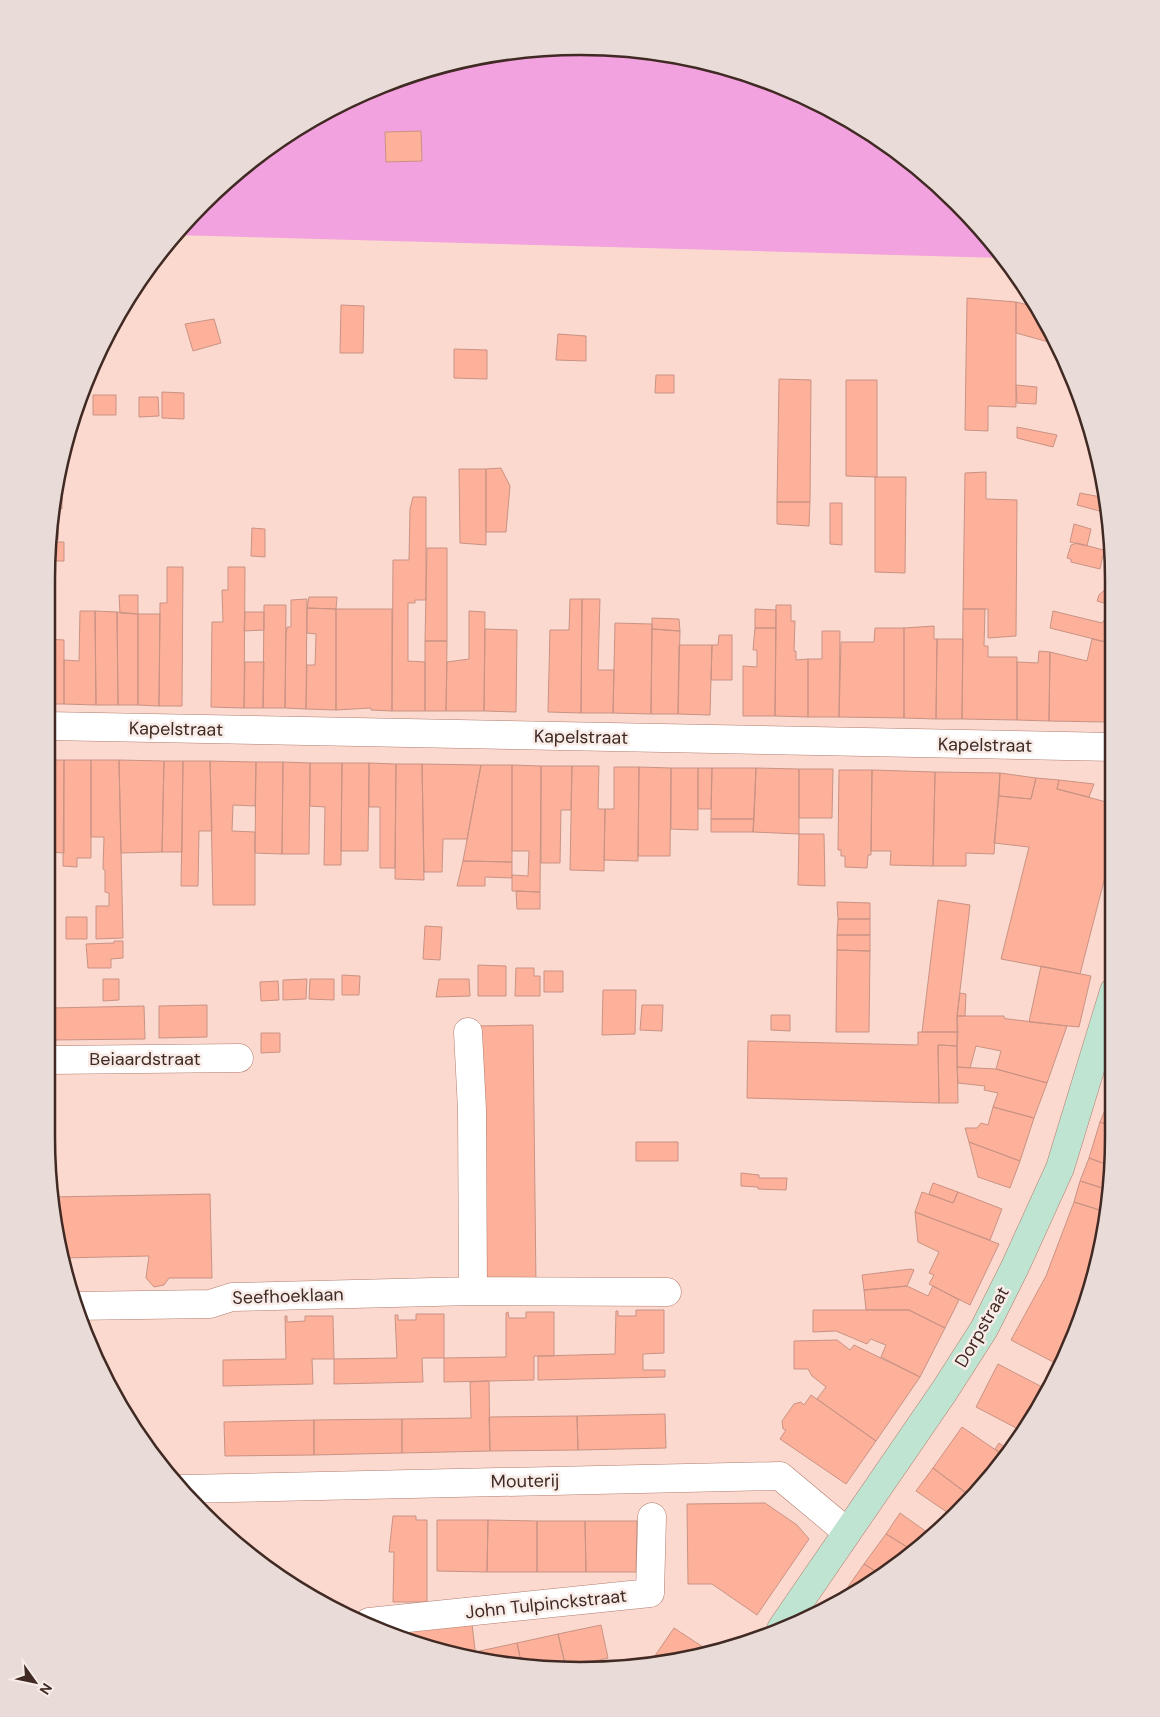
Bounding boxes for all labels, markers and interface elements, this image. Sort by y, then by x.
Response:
street label: Kapelstraat [129,716,223,742]
street label: Kapelstraat [534,724,628,750]
street label: Kapelstraat [938,732,1032,758]
street label: Beiaardstraat [89,1047,201,1071]
street label: Seefhoeklaan [232,1282,344,1310]
street label: Dorpstraat [949,1282,1015,1372]
street label: Mouterij [491,1468,559,1494]
street label: John Tulpinckstraat [464,1584,628,1624]
north arrow [10,1657,60,1707]
text: N [36,1680,56,1698]

